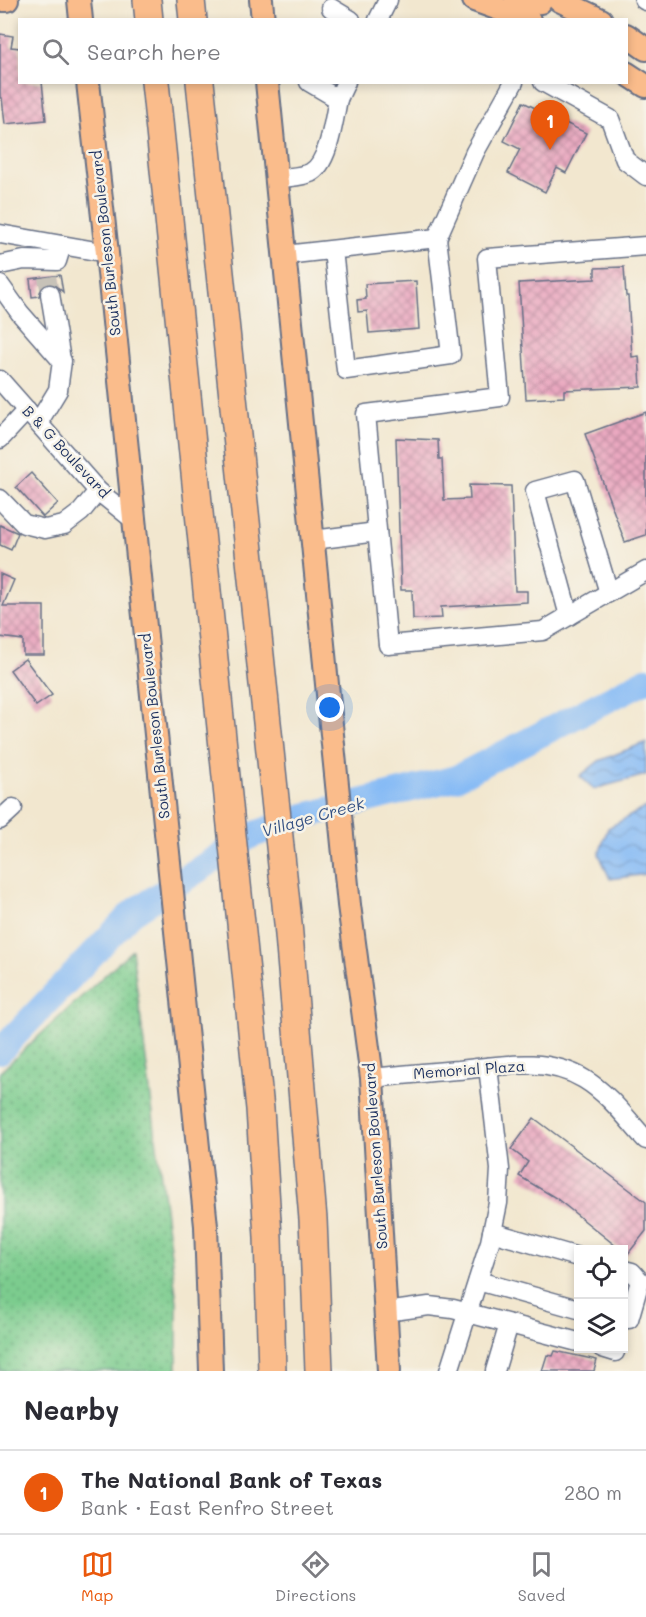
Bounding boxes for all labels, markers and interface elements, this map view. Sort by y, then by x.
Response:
search box [18,18,628,84]
icon: search [39,35,72,68]
text: Search here [87,37,221,66]
pin: 1 [530,100,570,150]
street label: South Burleson Boulevard [85,149,125,337]
street label: B & G Boulevard [19,401,115,502]
street label: South Burleson Boulevard [134,632,174,820]
your location [315,693,344,722]
water label: Village Creek [259,792,367,841]
street label: Memorial Plaza [412,1055,526,1083]
street label: South Burleson Boulevard [359,1062,391,1250]
map controls [574,1245,628,1353]
button: locate [574,1245,628,1299]
button: layers [574,1299,628,1353]
text: Nearby [24,1393,119,1427]
text: The National Bank of Texas [81,1465,382,1494]
text: 1 [39,1479,48,1505]
text: 280 m [564,1479,622,1505]
text: Bank · East Renfro Street [81,1494,334,1520]
tab: Map [81,1548,114,1605]
tab: Directions [275,1548,356,1605]
tab: Saved [518,1548,565,1605]

